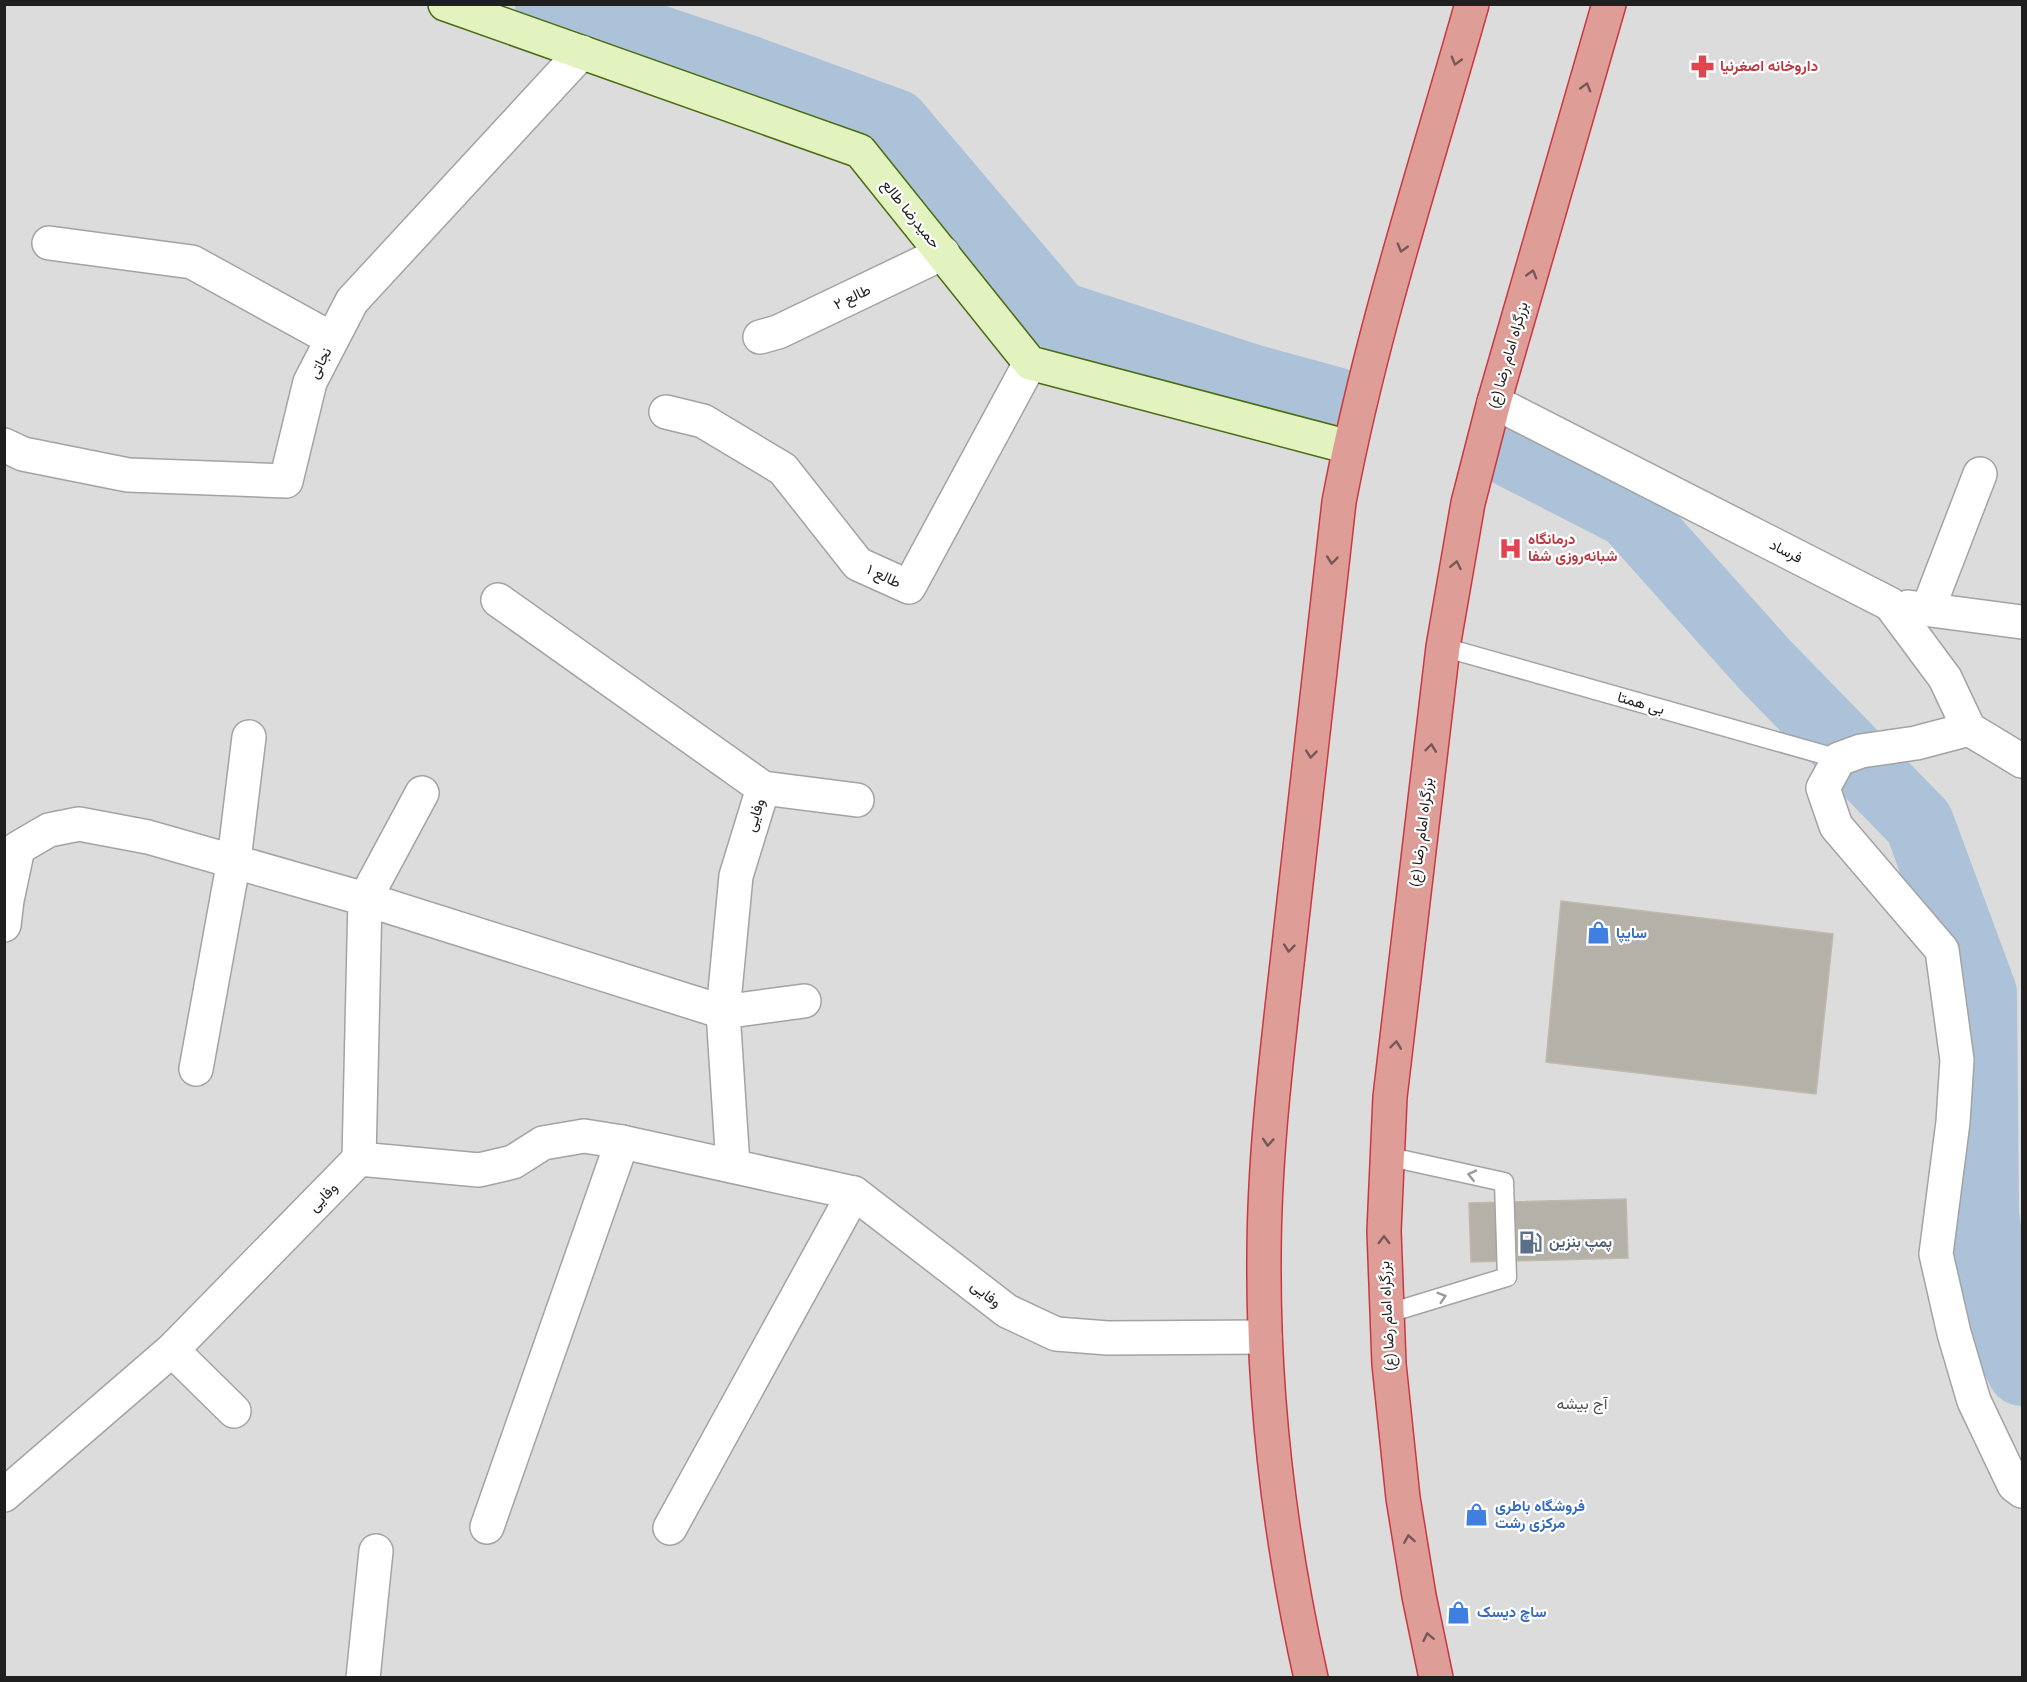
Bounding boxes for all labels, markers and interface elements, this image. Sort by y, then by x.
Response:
pharmacy icon: داروخانه اصغرنیا [1689,53,1715,79]
one-way arrow [1451,55,1463,66]
place label: داروخانه اصغرنیا [1720,56,1818,75]
one-way arrow [1579,82,1591,93]
street label: حمیدرضا طالع [876,175,945,253]
one-way arrow [1397,242,1409,253]
one-way arrow [1525,270,1537,280]
street label: طالع ۲ [830,279,874,315]
street label: بزرگراه امام رضا (ع) [1483,299,1534,411]
street label: نجاتی [304,344,336,382]
place label: درمانگاه شبانه‌روزی شفا [1528,529,1618,565]
street label: فرساد [1767,534,1806,567]
hospital icon: درمانگاه شبانه‌روزی شفا [1497,535,1523,561]
one-way arrow [1327,556,1339,565]
street label: طالع ۱ [863,559,904,594]
one-way arrow [1449,560,1462,570]
street label: بی همتا [1615,687,1667,719]
one-way arrow [1424,743,1437,752]
one-way arrow [1305,750,1317,759]
street label: بزرگراه امام رضا (ع) [1404,776,1439,888]
street label: وفایی [740,796,770,834]
shop icon: سایپا [1585,920,1611,946]
place label: سایپا [1616,923,1647,943]
one-way arrow [1283,943,1296,952]
one-way arrow [1389,1041,1402,1050]
one-way arrow [1261,1137,1274,1146]
one-way arrow [1467,1170,1477,1183]
street label: وفایی [304,1178,342,1216]
fuel station icon: پمپ بنزین [1518,1229,1544,1255]
place label: پمپ بنزین [1549,1232,1612,1252]
one-way arrow [1378,1236,1391,1245]
street label: بزرگراه امام رضا (ع) [1374,1260,1401,1371]
street label: وفایی [966,1276,1006,1312]
one-way arrow [1436,1292,1447,1304]
district label: آج بیشه [1556,1393,1609,1415]
place label: فروشگاه باطری مرکزی رشت [1495,1496,1585,1532]
shop icon: فروشگاه باطری مرکزی رشت [1464,1502,1490,1528]
one-way arrow [1404,1534,1416,1543]
shop icon: ساچ دیسک [1446,1599,1472,1625]
place label: ساچ دیسک [1477,1602,1546,1622]
one-way arrow [1422,1632,1435,1642]

